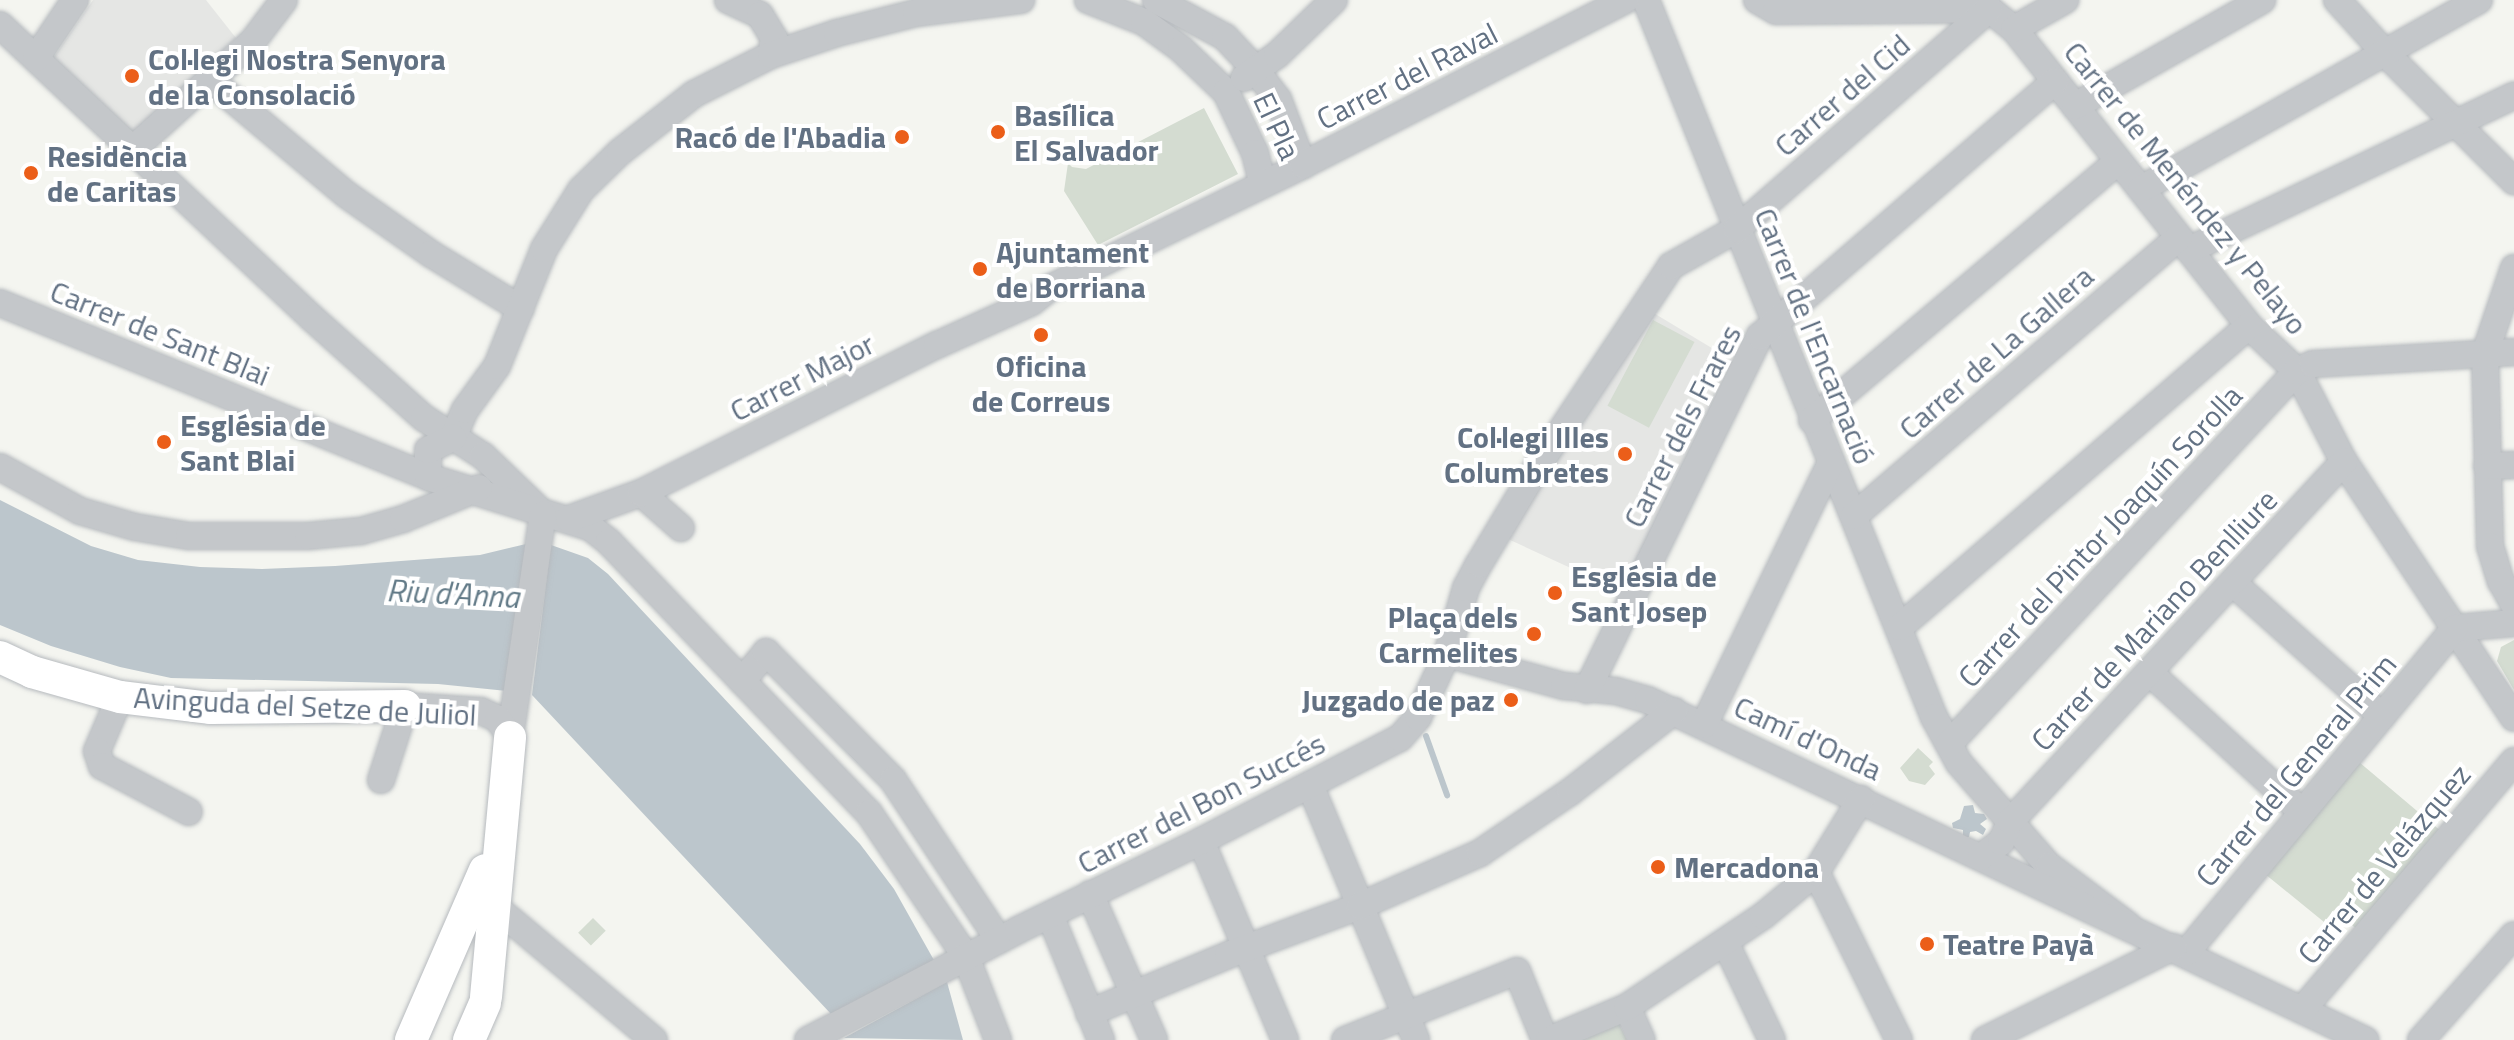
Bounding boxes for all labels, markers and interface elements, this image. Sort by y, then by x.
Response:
street label: Carrer del Raval [1311,15,1503,137]
street label: Carrer del Cid [1767,27,1917,163]
street label: Carrer de Menéndez y Pelayo [2057,34,2315,342]
place label: Col·legi Nostra Senyora de la Consolació [148,41,446,112]
marker: Col·legi Nostra Senyora de la Consolació [123,67,141,85]
street label: El Pla [1246,87,1308,165]
place label: Basílica El Salvador [1014,97,1159,168]
place label: Racó de l'Abadia [674,119,886,155]
marker: Basílica El Salvador [989,123,1007,141]
marker: Racó de l'Abadia [893,128,911,146]
place label: Residència de Caritas [47,138,187,208]
marker: Residència de Caritas [22,164,40,182]
street label: Carrer de l'Encarnació [1747,203,1883,469]
place label: Ajuntament de Borriana [996,234,1149,304]
street label: Carrer de La Gallera [1892,258,2100,446]
marker: Ajuntament de Borriana [971,260,989,278]
street label: Carrer de Sant Blai [45,273,275,393]
street label: Carrer dels Frares [1616,319,1748,533]
street label: Carrer Major [724,325,880,429]
marker: Oficina de Correus [1032,326,1050,344]
place label: Oficina de Correus [972,348,1110,418]
street label: Carrer del Pintor Joaquín Sorolla [1951,378,2249,694]
place label: Església de Sant Blai [180,407,326,478]
place label: Col·legi Illes Columbretes [1444,419,1609,490]
marker: Església de Sant Blai [155,433,173,451]
marker: Col·legi Illes Columbretes [1616,445,1634,463]
street label: Carrer de Mariano Benlliure [2024,482,2284,758]
place label: Església de Sant Josep [1571,558,1717,628]
water label: Riu d'Anna [386,570,520,616]
marker: Església de Sant Josep [1546,584,1564,602]
place label: Plaça dels Carmelites [1379,599,1518,670]
marker: Plaça dels Carmelites [1525,625,1543,643]
street label: Carrer del General Prim [2188,647,2404,893]
street label: Avinguda del Setze de Juliol [133,679,477,733]
place label: Juzgado de paz [1302,682,1495,718]
street label: Camí d'Onda [1729,688,1887,788]
marker: Juzgado de paz [1502,691,1520,709]
street label: Carrer del Bon Succés [1071,725,1331,881]
street label: Carrer de Velázquez [2290,757,2478,971]
place label: Mercadona [1674,849,1819,885]
marker: Mercadona [1649,858,1667,876]
place label: Teatre Payà [1943,926,2094,962]
marker: Teatre Payà [1918,935,1936,953]

